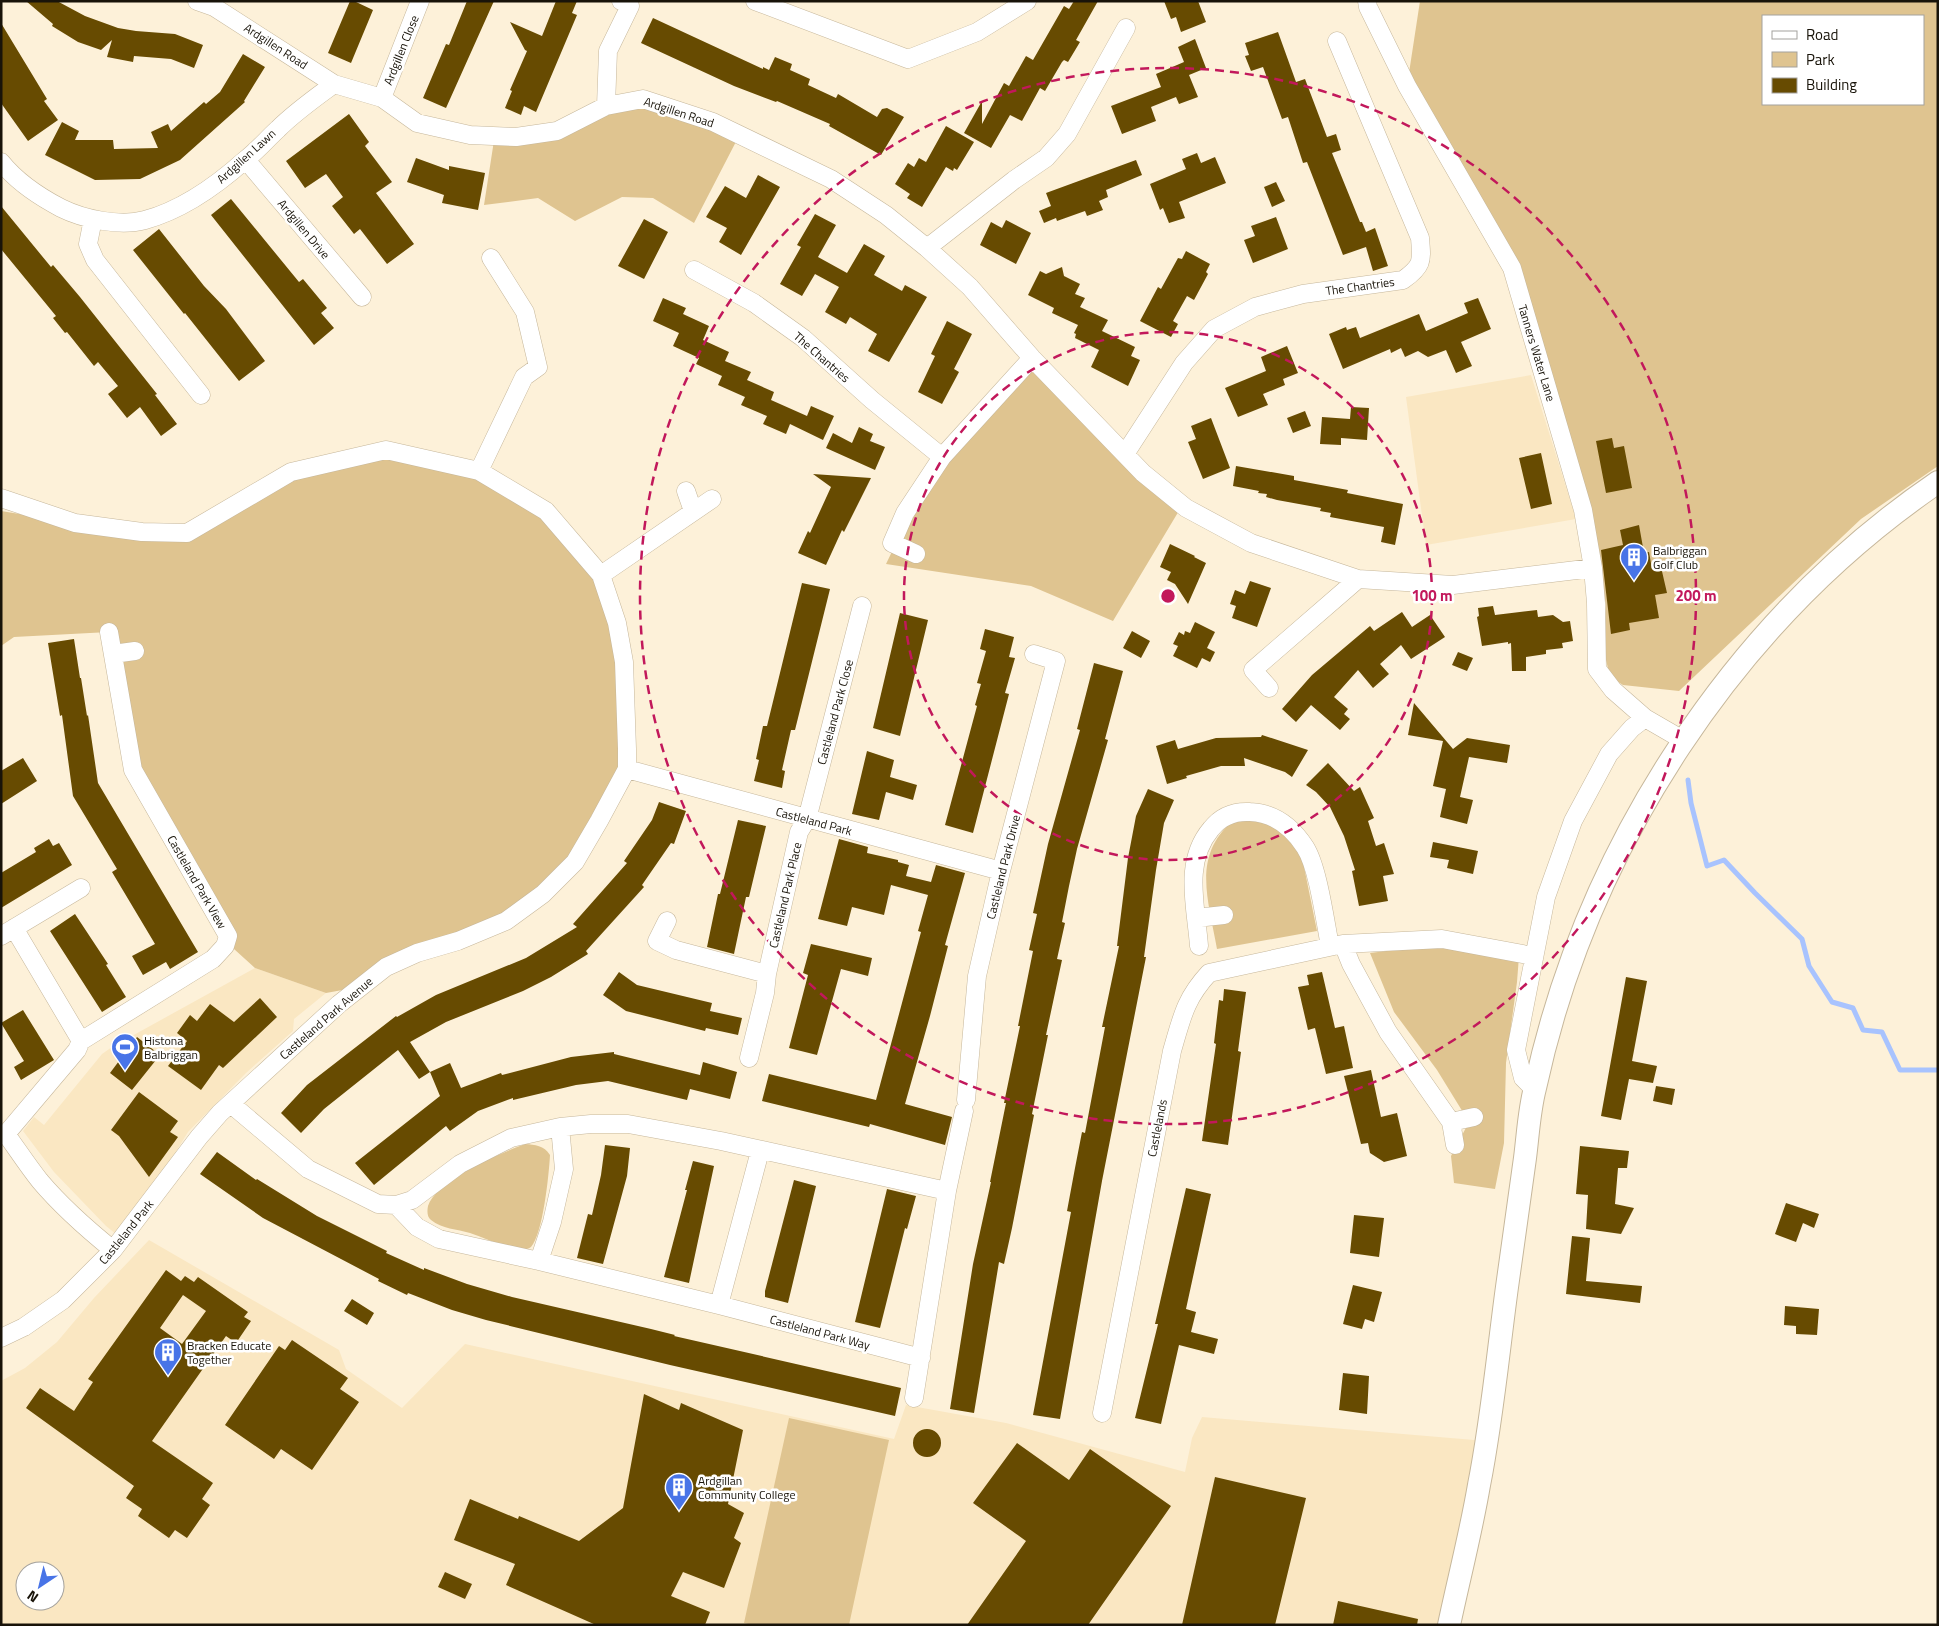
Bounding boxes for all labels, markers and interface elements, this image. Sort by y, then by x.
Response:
street label: Ardgillen Close [378,12,424,88]
legend [1762,15,1924,105]
street label: Ardgillen Road [240,18,312,74]
text: Road [1806,23,1838,46]
text: Park [1806,48,1835,71]
text: Building [1806,73,1857,96]
street label: Ardgillen Road [641,92,717,132]
street label: Ardgillen Lawn [212,124,280,188]
street label: Ardgillen Drive [273,195,335,263]
street label: The Chantries [1324,272,1396,300]
street label: Tanners Water Lane [1513,302,1561,404]
street label: The Chantries [790,327,855,387]
place label: Balbriggan Golf Club [1653,541,1707,574]
building icon: Balbriggan Golf Club [1619,542,1649,581]
text: 100 m [1411,584,1453,607]
text: 200 m [1675,584,1717,607]
centre of rings [1159,587,1177,605]
street label: Castleland Park Close [812,657,858,767]
street label: Castleland Park [774,802,855,840]
street label: Castleland Park Drive [981,813,1025,921]
street label: Castleland Park View [162,831,232,933]
street label: Castleland Park Place [764,840,806,950]
street label: Castleland Park Avenue [275,972,377,1064]
place label: Histona Balbriggan [144,1031,198,1064]
sports icon: Histona Balbriggan [110,1032,140,1071]
street label: Castlelands [1142,1097,1172,1158]
street label: Castleland Park [94,1195,158,1268]
street label: Castleland Park Way [768,1309,872,1355]
place label: Bracken Educate Together [187,1336,271,1369]
building icon: Bracken Educate Together [153,1337,183,1376]
place label: Ardgillan Community College [698,1471,795,1504]
building icon: Ardgillan Community College [664,1472,694,1511]
north arrow [15,1561,65,1611]
text: N [22,1586,42,1608]

